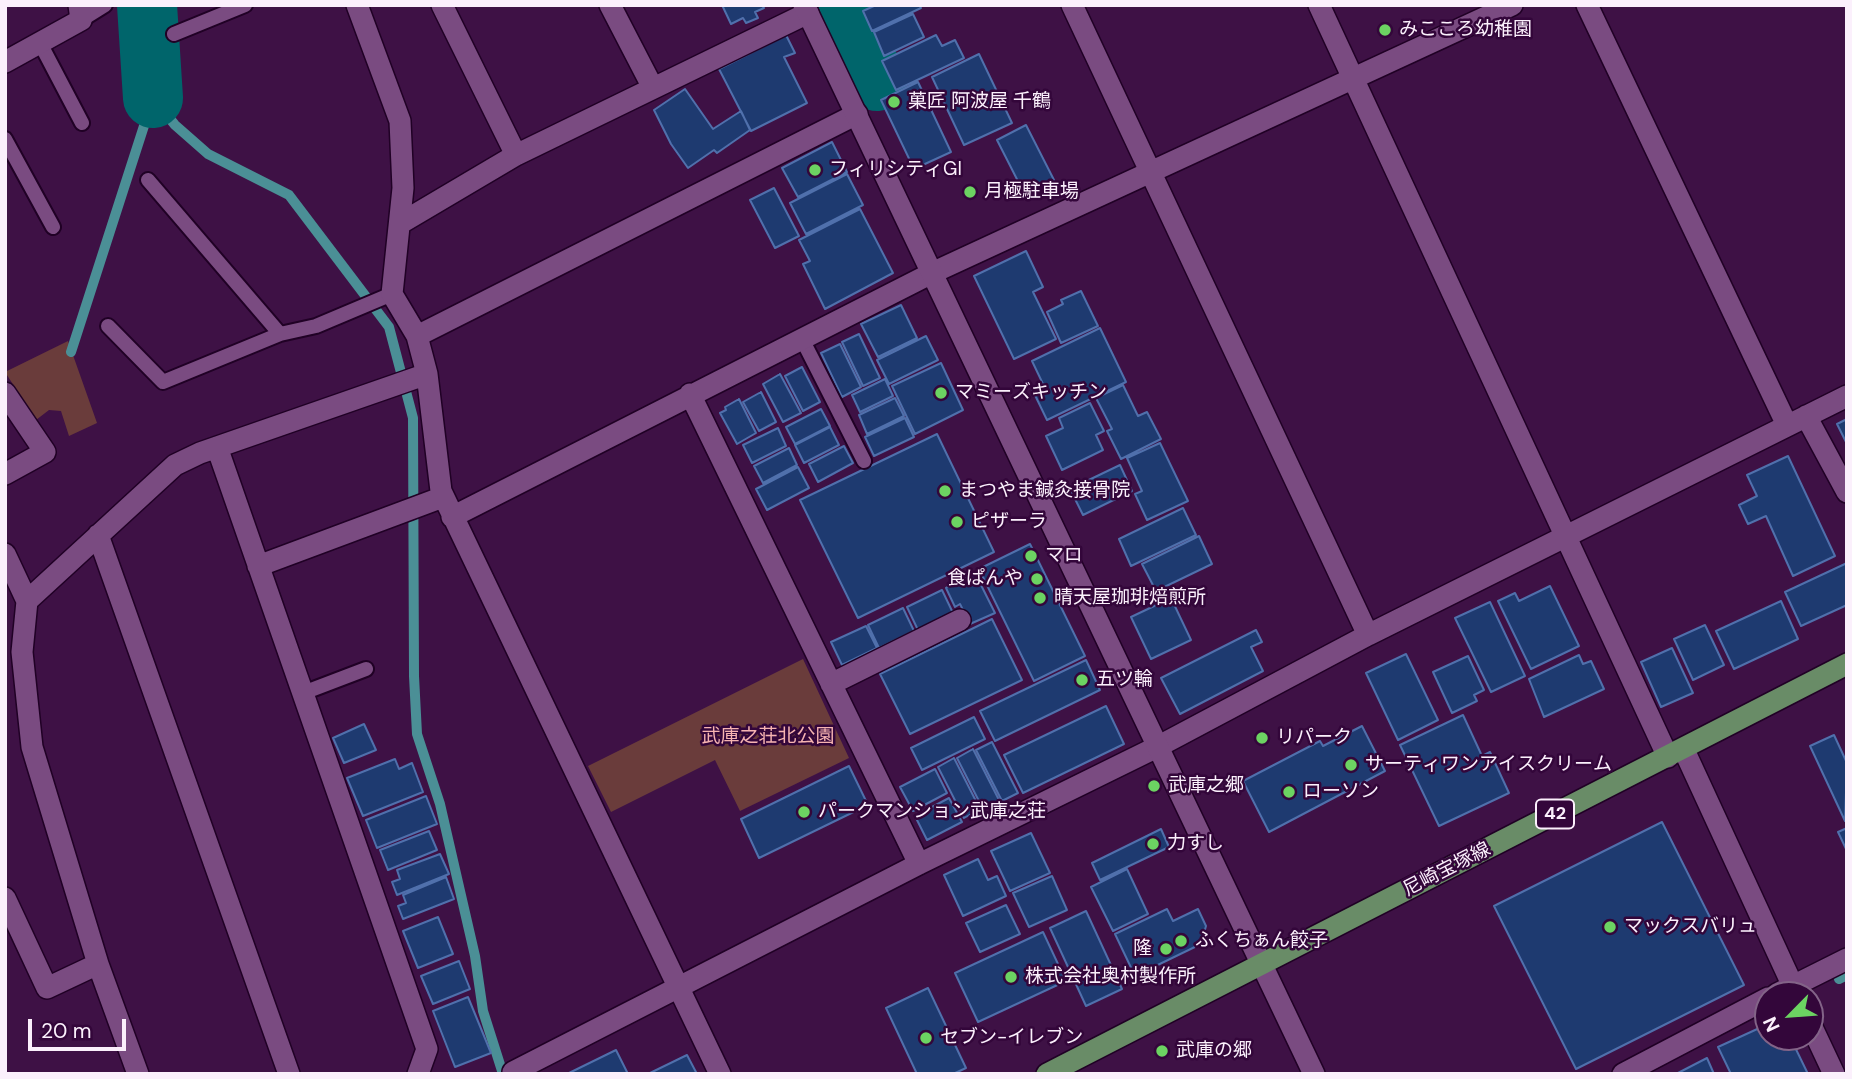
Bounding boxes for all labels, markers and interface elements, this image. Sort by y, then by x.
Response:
place label: みこころ幼稚園 [1399,19,1532,41]
marker: みこころ幼稚園 [1377,22,1393,38]
place label: 菓匠 阿波屋 千鶴 [908,91,1051,113]
marker: 菓匠 阿波屋 千鶴 [886,94,902,110]
place label: フィリシティGI [829,159,962,181]
marker: フィリシティGI [807,162,823,178]
place label: 月極駐車場 [984,181,1079,203]
marker: 月極駐車場 [962,184,978,200]
place label: マミーズキッチン [955,382,1107,404]
marker: マミーズキッチン [933,385,949,401]
place label: まつやま鍼灸接骨院 [959,480,1130,502]
marker: まつやま鍼灸接骨院 [937,483,953,499]
place label: ピザーラ [971,511,1047,533]
marker: ピザーラ [949,514,965,530]
place label: マロ [1045,545,1083,567]
marker: マロ [1023,548,1039,564]
place label: 食ぱんや [947,568,1023,590]
marker: 食ぱんや [1029,571,1045,587]
place label: 晴天屋珈琲焙煎所 [1054,587,1206,609]
marker: 晴天屋珈琲焙煎所 [1032,590,1048,606]
place label: 五ツ輪 [1096,669,1153,691]
marker: 五ツ輪 [1074,672,1090,688]
park label: 武庫之荘北公園 [702,726,834,748]
place label: リパーク [1276,727,1352,749]
marker: リパーク [1254,730,1270,746]
place label: サーティワンアイスクリーム [1365,754,1612,776]
marker: サーティワンアイスクリーム [1343,757,1359,773]
place label: 武庫之郷 [1168,775,1244,797]
marker: 武庫之郷 [1146,778,1162,794]
place label: ローソン [1303,781,1379,803]
marker: ローソン [1281,784,1297,800]
road number: 42 [1536,800,1574,828]
place label: パークマンション武庫之荘 [818,801,1046,823]
marker: パークマンション武庫之荘 [796,804,812,820]
place label: 力すし [1167,833,1224,855]
marker: 力すし [1145,836,1161,852]
street label: 尼崎宝塚線 [1400,838,1494,902]
place label: マックスバリュ [1624,916,1757,938]
marker: マックスバリュ [1602,919,1618,935]
place label: ふくちぁん餃子 [1195,930,1328,952]
marker: ふくちぁん餃子 [1173,933,1189,949]
place label: 隆 [1133,938,1152,960]
marker: 隆 [1158,941,1174,957]
place label: 株式会社奥村製作所 [1025,966,1196,988]
marker: 株式会社奥村製作所 [1003,969,1019,985]
north arrow [1754,981,1824,1051]
scale bar [32,1006,130,1050]
text: N [1757,1013,1786,1036]
text: 20 m [41,1017,92,1045]
place label: セブン-イレブン [940,1027,1083,1049]
marker: セブン-イレブン [918,1030,934,1046]
place label: 武庫の郷 [1176,1040,1252,1062]
marker: 武庫の郷 [1154,1043,1170,1059]

